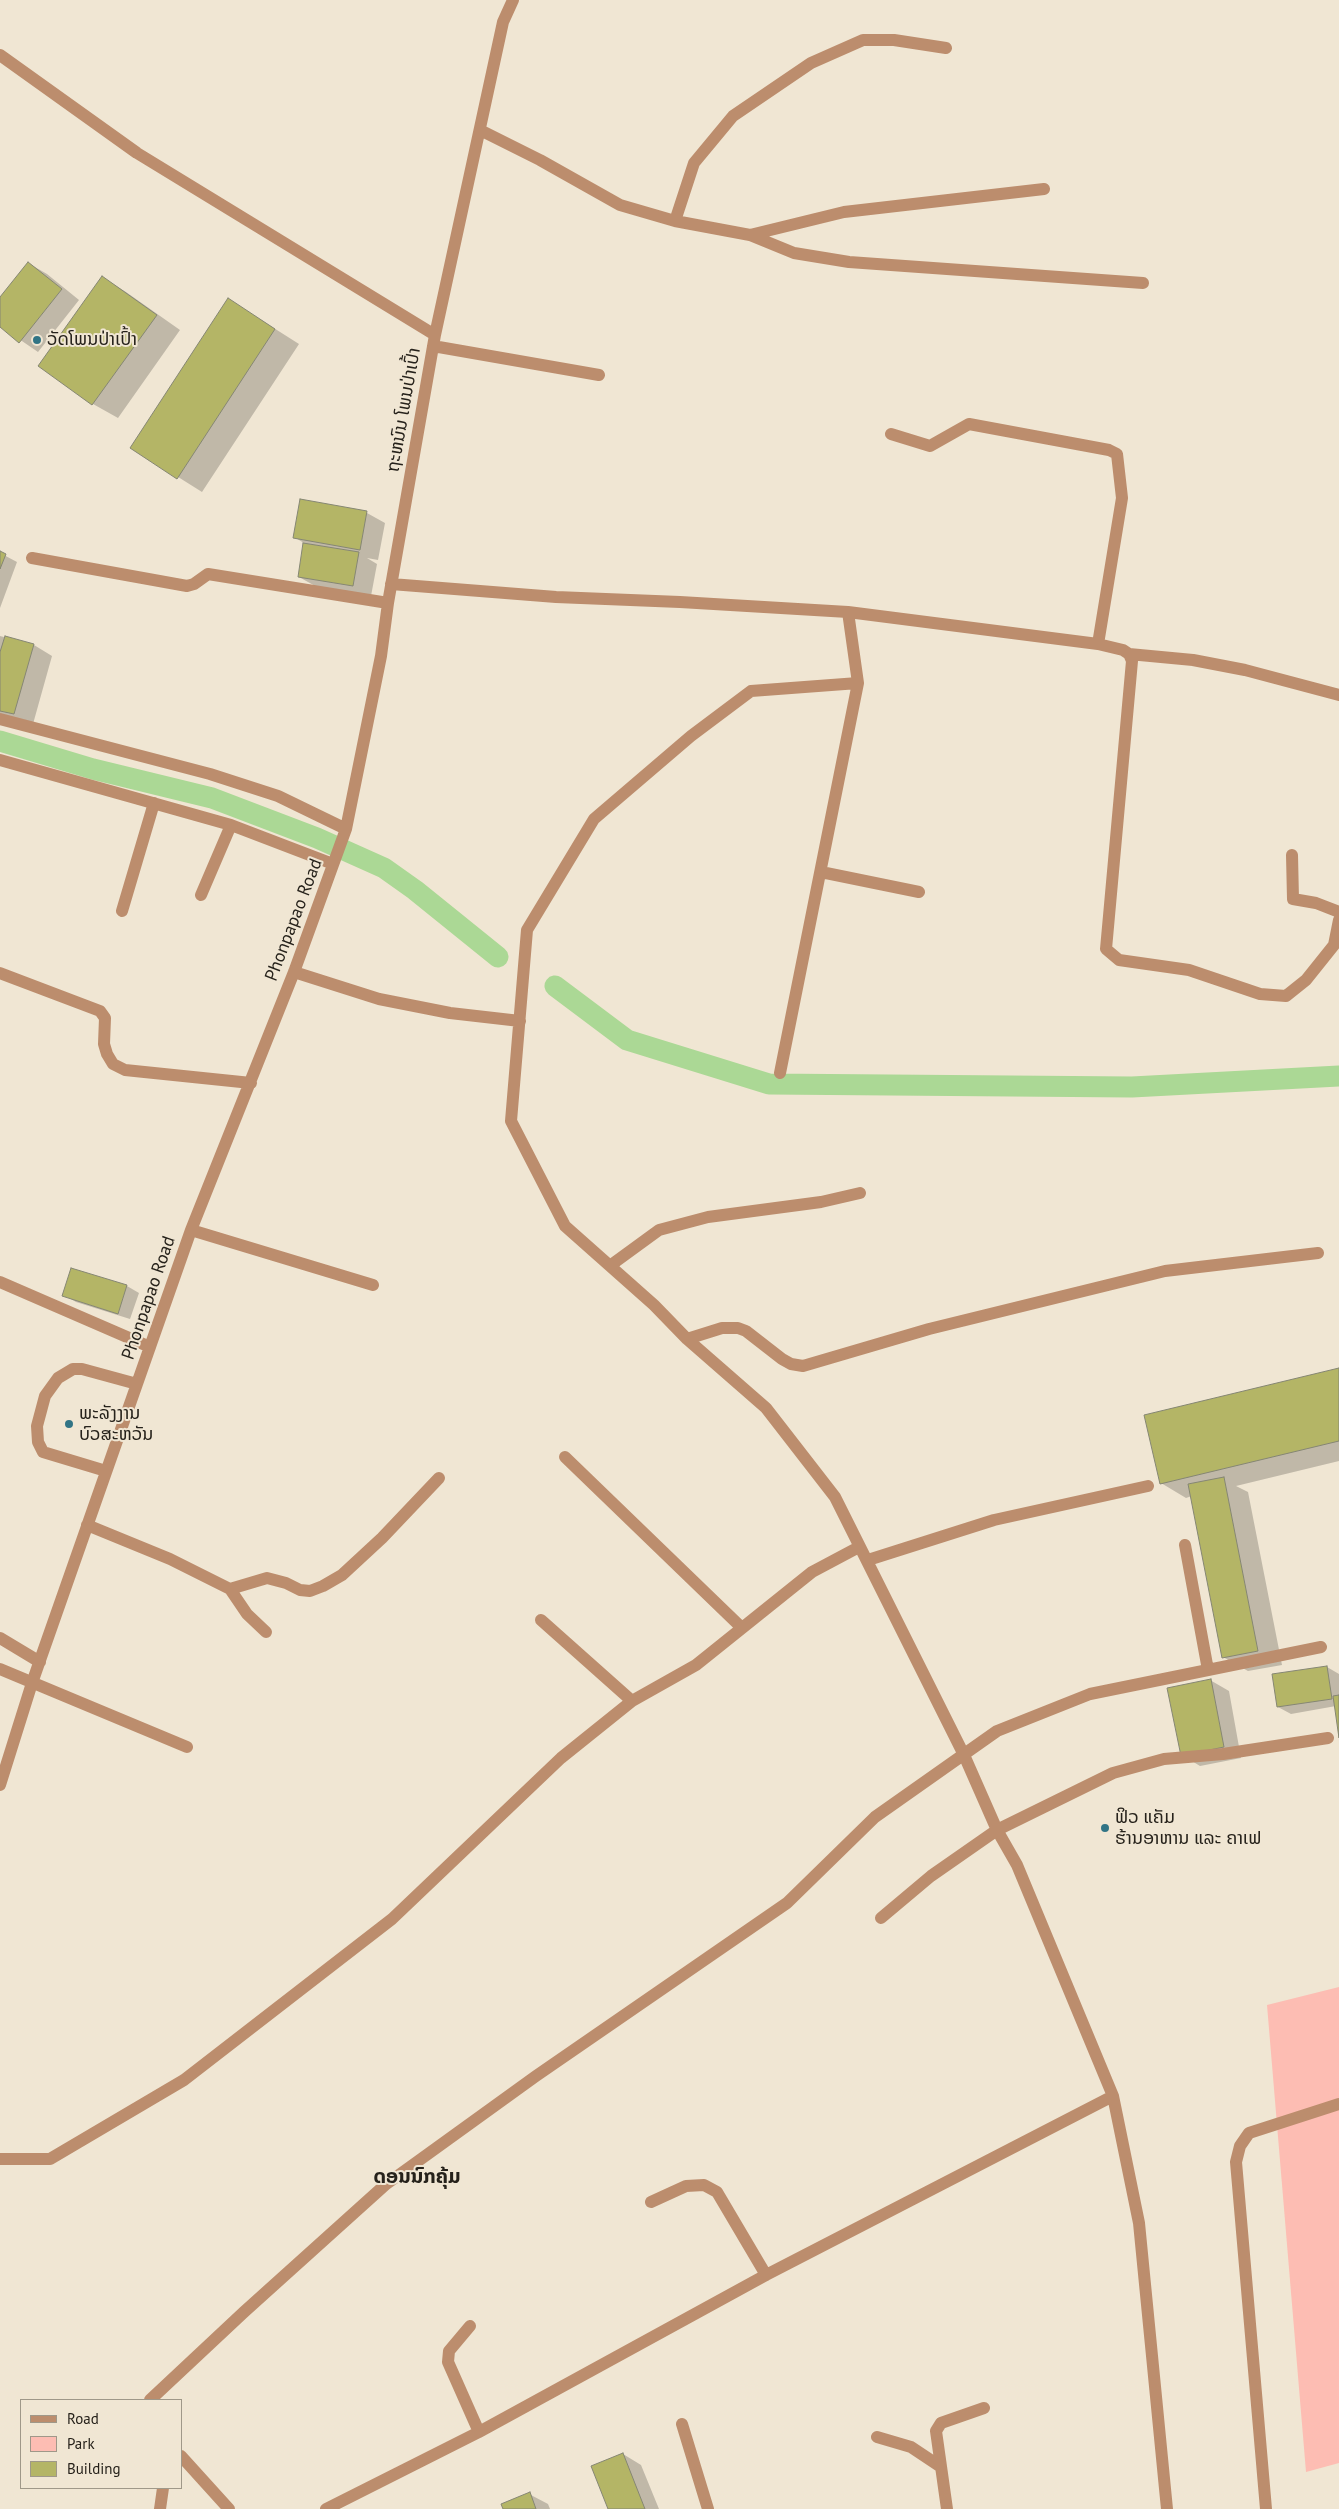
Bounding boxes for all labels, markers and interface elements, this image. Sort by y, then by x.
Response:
place label: ວັດໂພນປ່າເປົ້າ [47,329,137,351]
marker: ວັດໂພນປ່າເປົ້າ [31,334,43,346]
street label: ຖະຫນົນ ໂພນປ່າເປົ້າ [382,346,426,474]
street label: Phonpapao Road [261,856,327,984]
street label: Phonpapao Road [118,1233,180,1363]
place label: ພະລັງງານ ບົວສະຫວັນ [79,1403,153,1446]
marker: ພະລັງງານ ບົວສະຫວັນ [63,1418,75,1430]
place label: ຟິວ ແຄັມ ຮ້ານອາຫານ ແລະ ຄາເຟ [1115,1807,1261,1850]
marker: ຟິວ ແຄັມ ຮ້ານອາຫານ ແລະ ຄາເຟ [1099,1822,1111,1834]
district label: ດອນນົກຄຸ້ມ [374,2165,460,2189]
legend [20,2399,182,2489]
text: Road [67,2409,99,2428]
text: Park [67,2434,95,2453]
text: Building [67,2459,121,2478]

